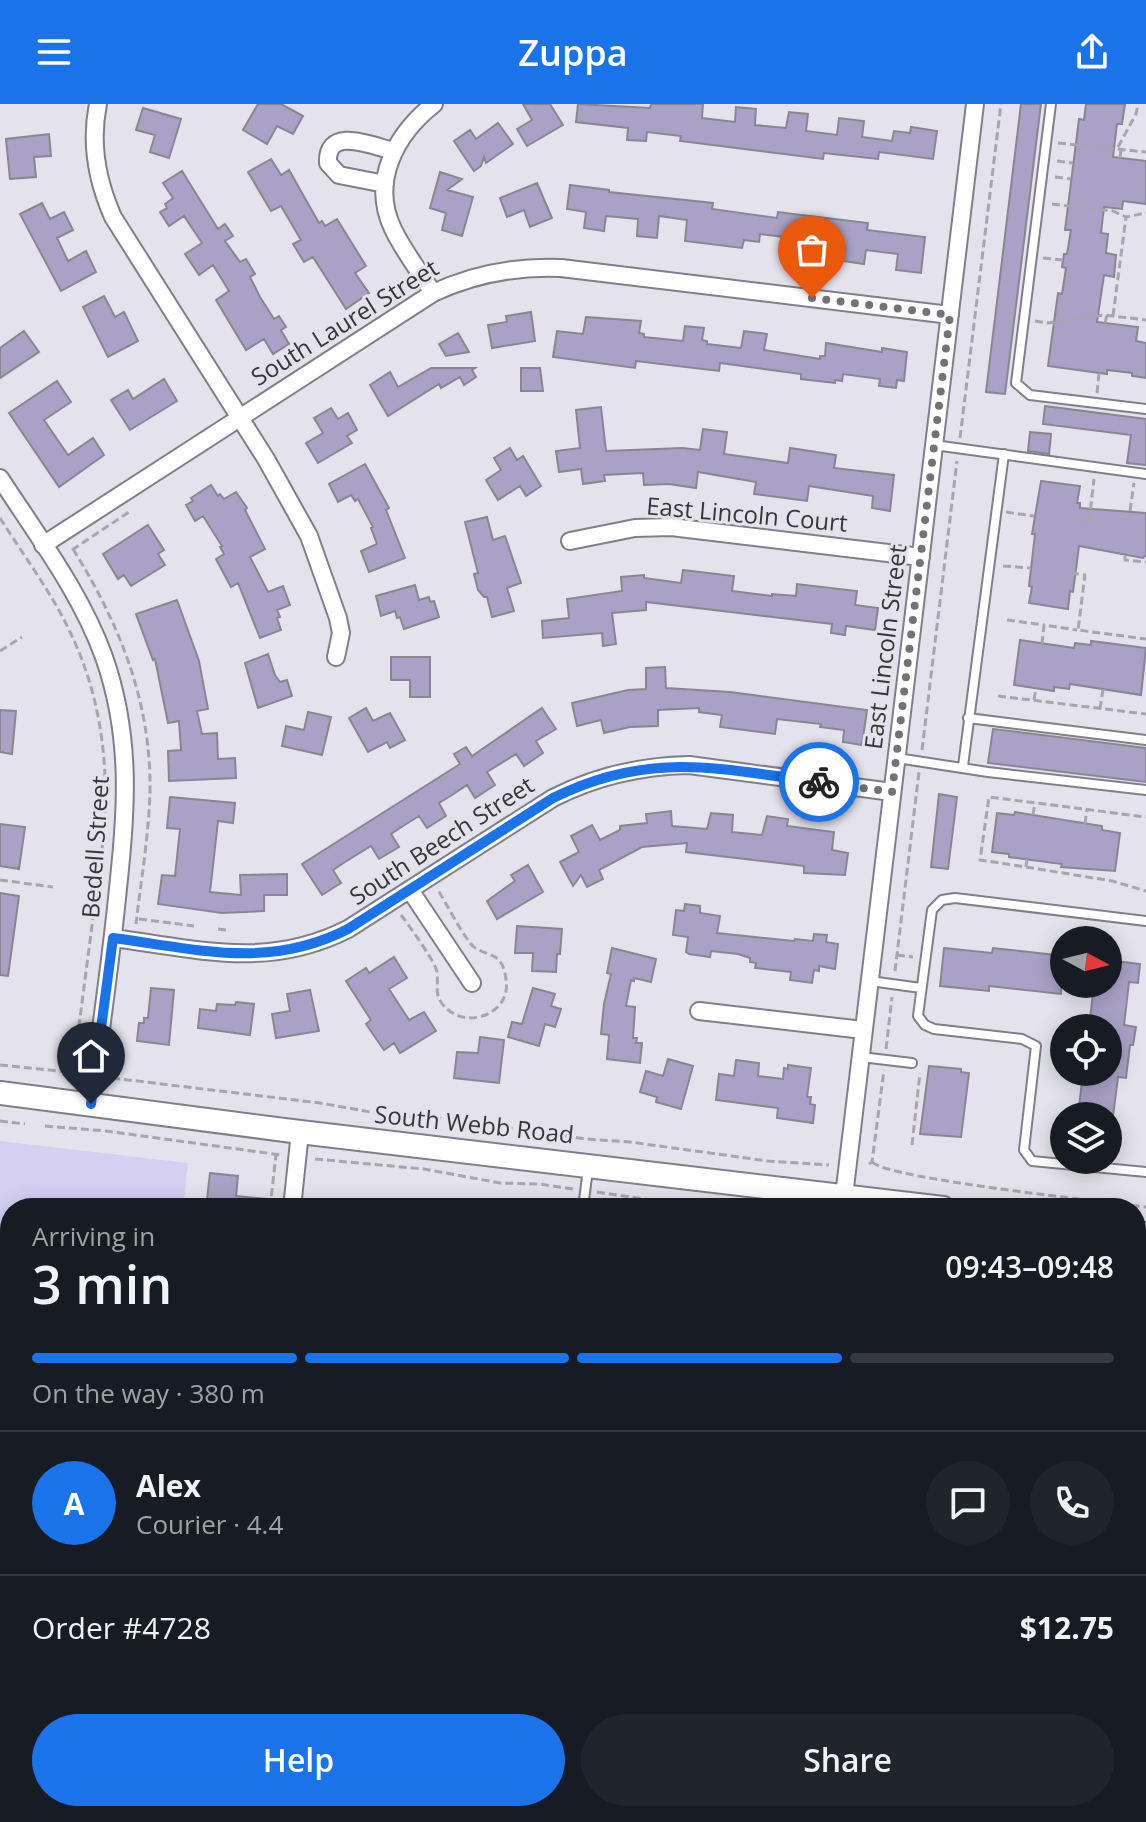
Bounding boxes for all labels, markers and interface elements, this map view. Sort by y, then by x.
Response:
text: Zuppa [518,28,628,77]
icon: menu [32,30,76,74]
icon: share [1070,30,1114,74]
pin [778,216,846,298]
icon: bag [790,228,834,272]
street label: South Laurel Street [244,251,444,393]
street label: East Lincoln Court [645,488,849,539]
street label: East Lincoln Street [856,542,913,751]
courier [779,742,859,822]
icon: bike [797,760,841,804]
street label: South Beech Street [343,768,540,912]
street label: Bedell Street [73,775,116,919]
north arrow [1050,926,1122,998]
map controls [1050,926,1122,1174]
button: locate [1050,1014,1122,1086]
pin [57,1022,125,1104]
icon: home [69,1034,113,1078]
street label: South Webb Road [373,1097,576,1150]
button: layers [1050,1102,1122,1174]
text: Arriving in [32,1218,155,1254]
text: 09:43–09:48 [945,1246,1114,1287]
text: 3 min [32,1248,172,1319]
text: On the way · 380 m [32,1375,265,1411]
button: chat [926,1461,1010,1545]
button: phone [1030,1461,1114,1545]
text: Alex [136,1465,201,1506]
text: A [64,1483,84,1524]
text: Courier · 4.4 [136,1506,283,1542]
text: Order #4728 [32,1607,211,1648]
text: $12.75 [1020,1607,1114,1648]
button: Help [32,1714,565,1806]
button: Share [581,1714,1114,1806]

